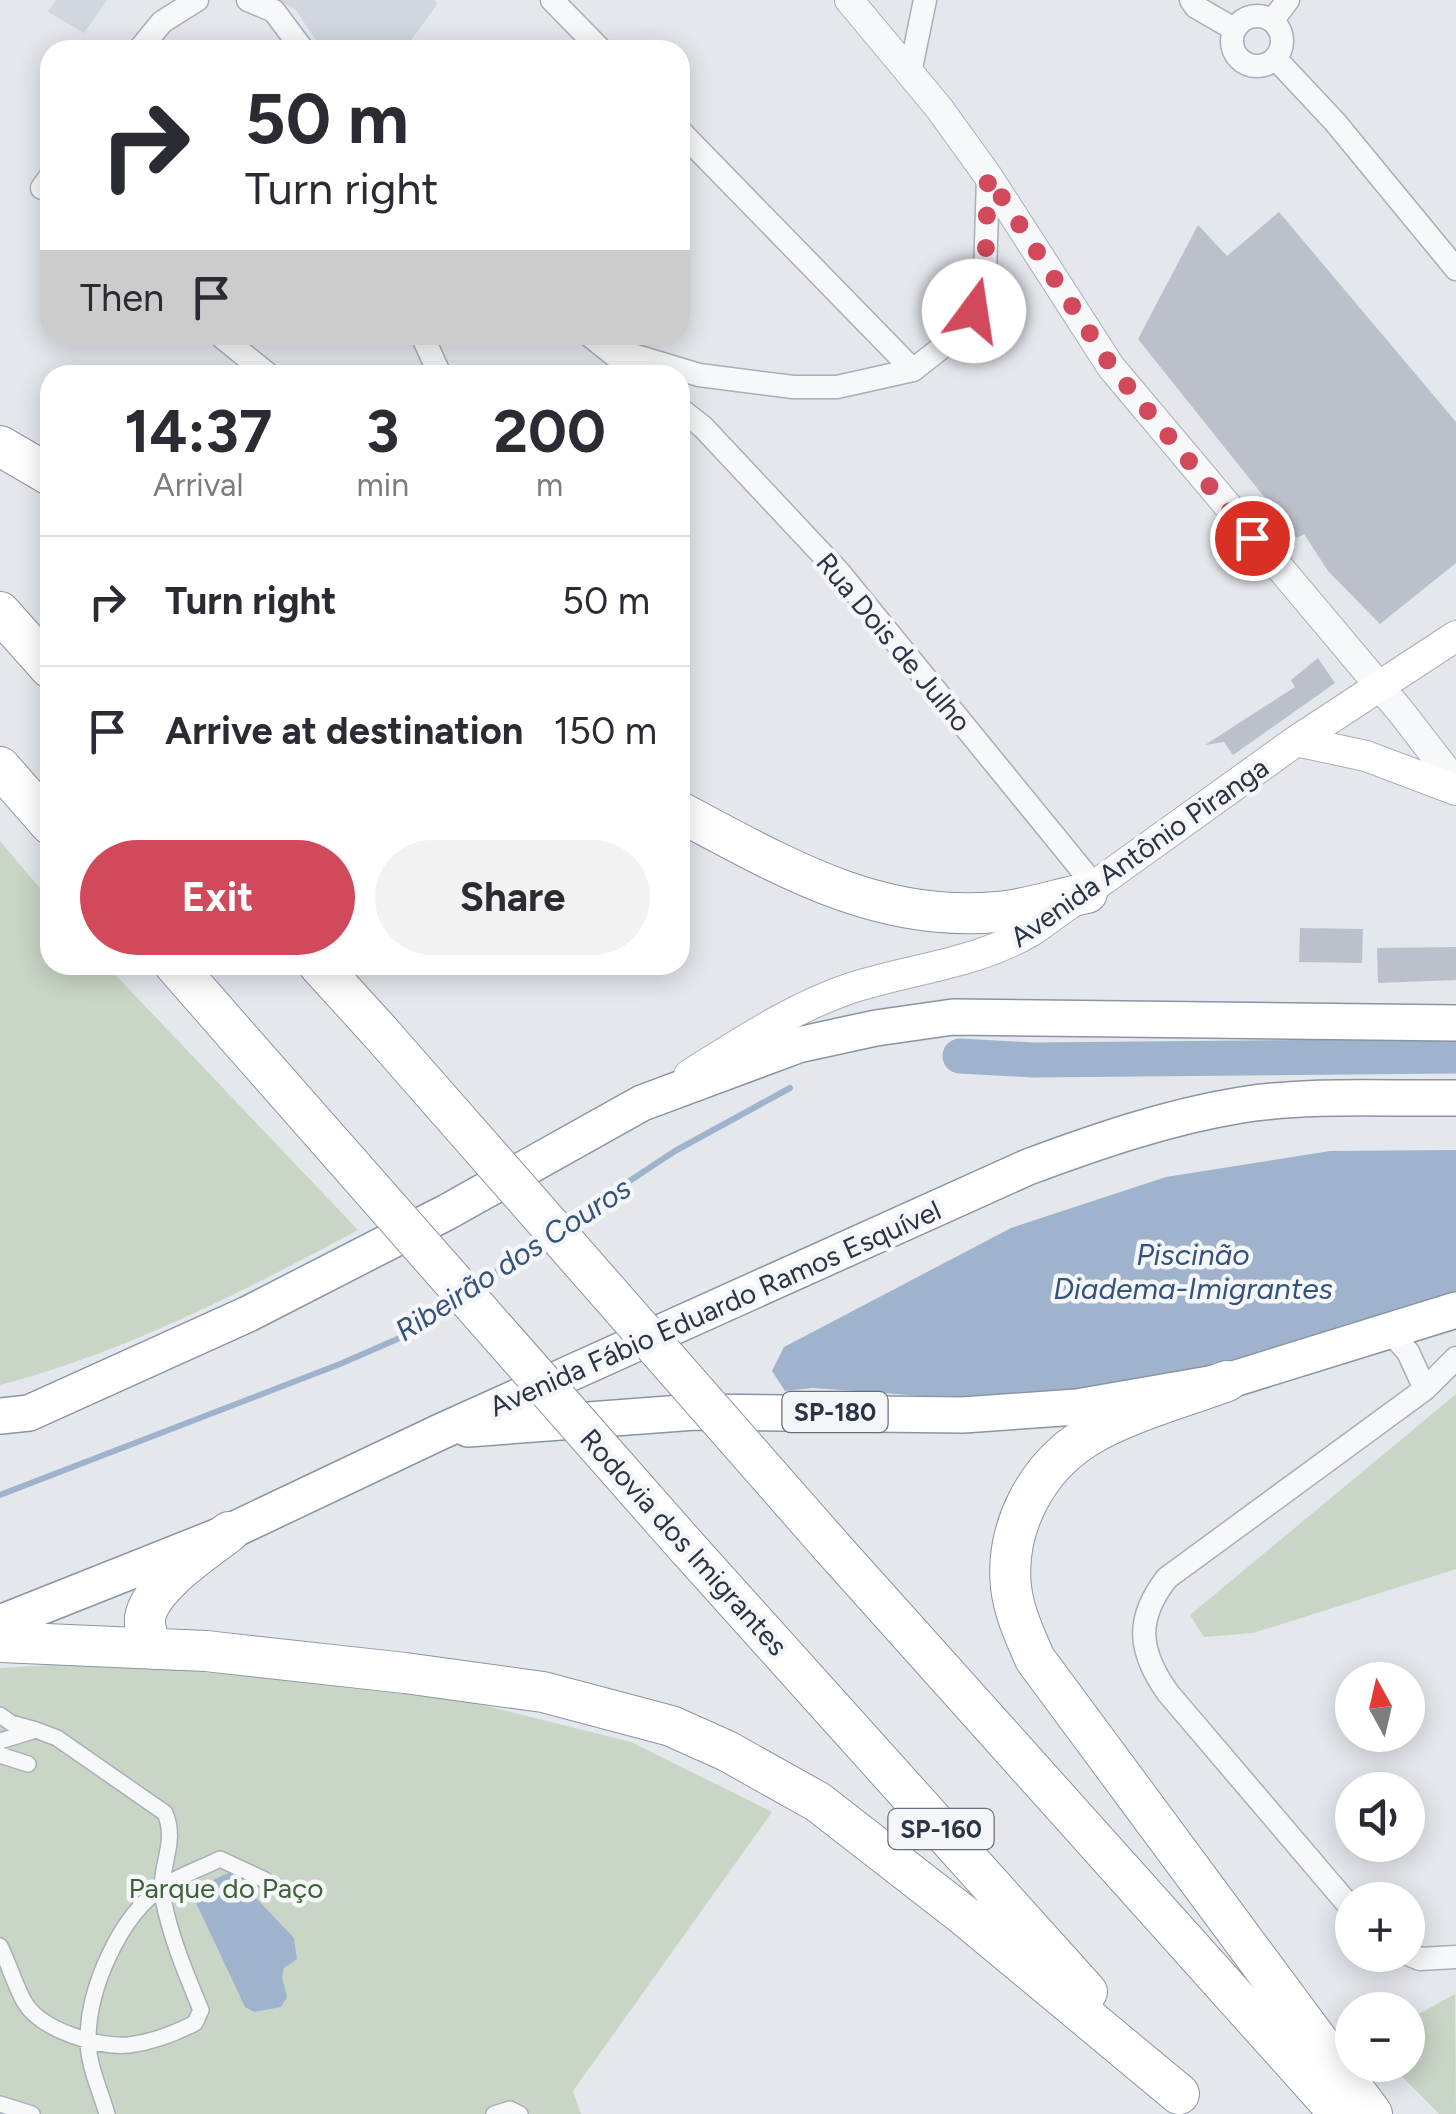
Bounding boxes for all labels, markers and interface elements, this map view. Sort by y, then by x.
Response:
text: 50 m [245,76,409,161]
icon: right [80,80,210,210]
text: Turn right [245,161,438,215]
position arrow [922,259,1026,363]
icon: arrive [184,270,239,325]
text: Then [80,275,164,321]
text: 14:37 [124,395,272,467]
text: 3 [366,395,399,467]
text: 200 [493,395,606,467]
text: Arrival [153,466,243,504]
text: min [357,466,409,504]
text: m [536,466,563,504]
pin [1210,496,1295,581]
icon: arrive [1225,511,1280,566]
street label: Rua Dois de Julho [809,546,979,738]
icon: right [80,574,135,629]
text: Turn right [165,578,337,624]
text: 50 m [562,578,650,624]
icon: arrive [80,704,135,759]
text: Arrive at destination [165,708,523,754]
text: 150 m [553,708,657,754]
street label: Avenida Antônio Piranga [1003,750,1275,954]
button: Exit [80,840,355,955]
button: Share [375,840,650,955]
water label: Ribeirão dos Couros [388,1169,638,1349]
street label: Avenida Fábio Eduardo Ramos Esquível [484,1193,946,1423]
water label: Piscinão Diadema-Imigrantes [1053,1236,1333,1307]
road number: SP-180 [782,1392,888,1432]
street label: Rodovia dos Imigrantes [573,1422,795,1662]
north arrow [1335,1662,1425,1752]
map controls [1335,1662,1425,2082]
button: sound [1335,1772,1425,1862]
road number: SP-160 [888,1809,994,1849]
park label: Parque do Paço [129,1871,323,1905]
button: + [1335,1882,1425,1972]
button: − [1335,1992,1425,2082]

